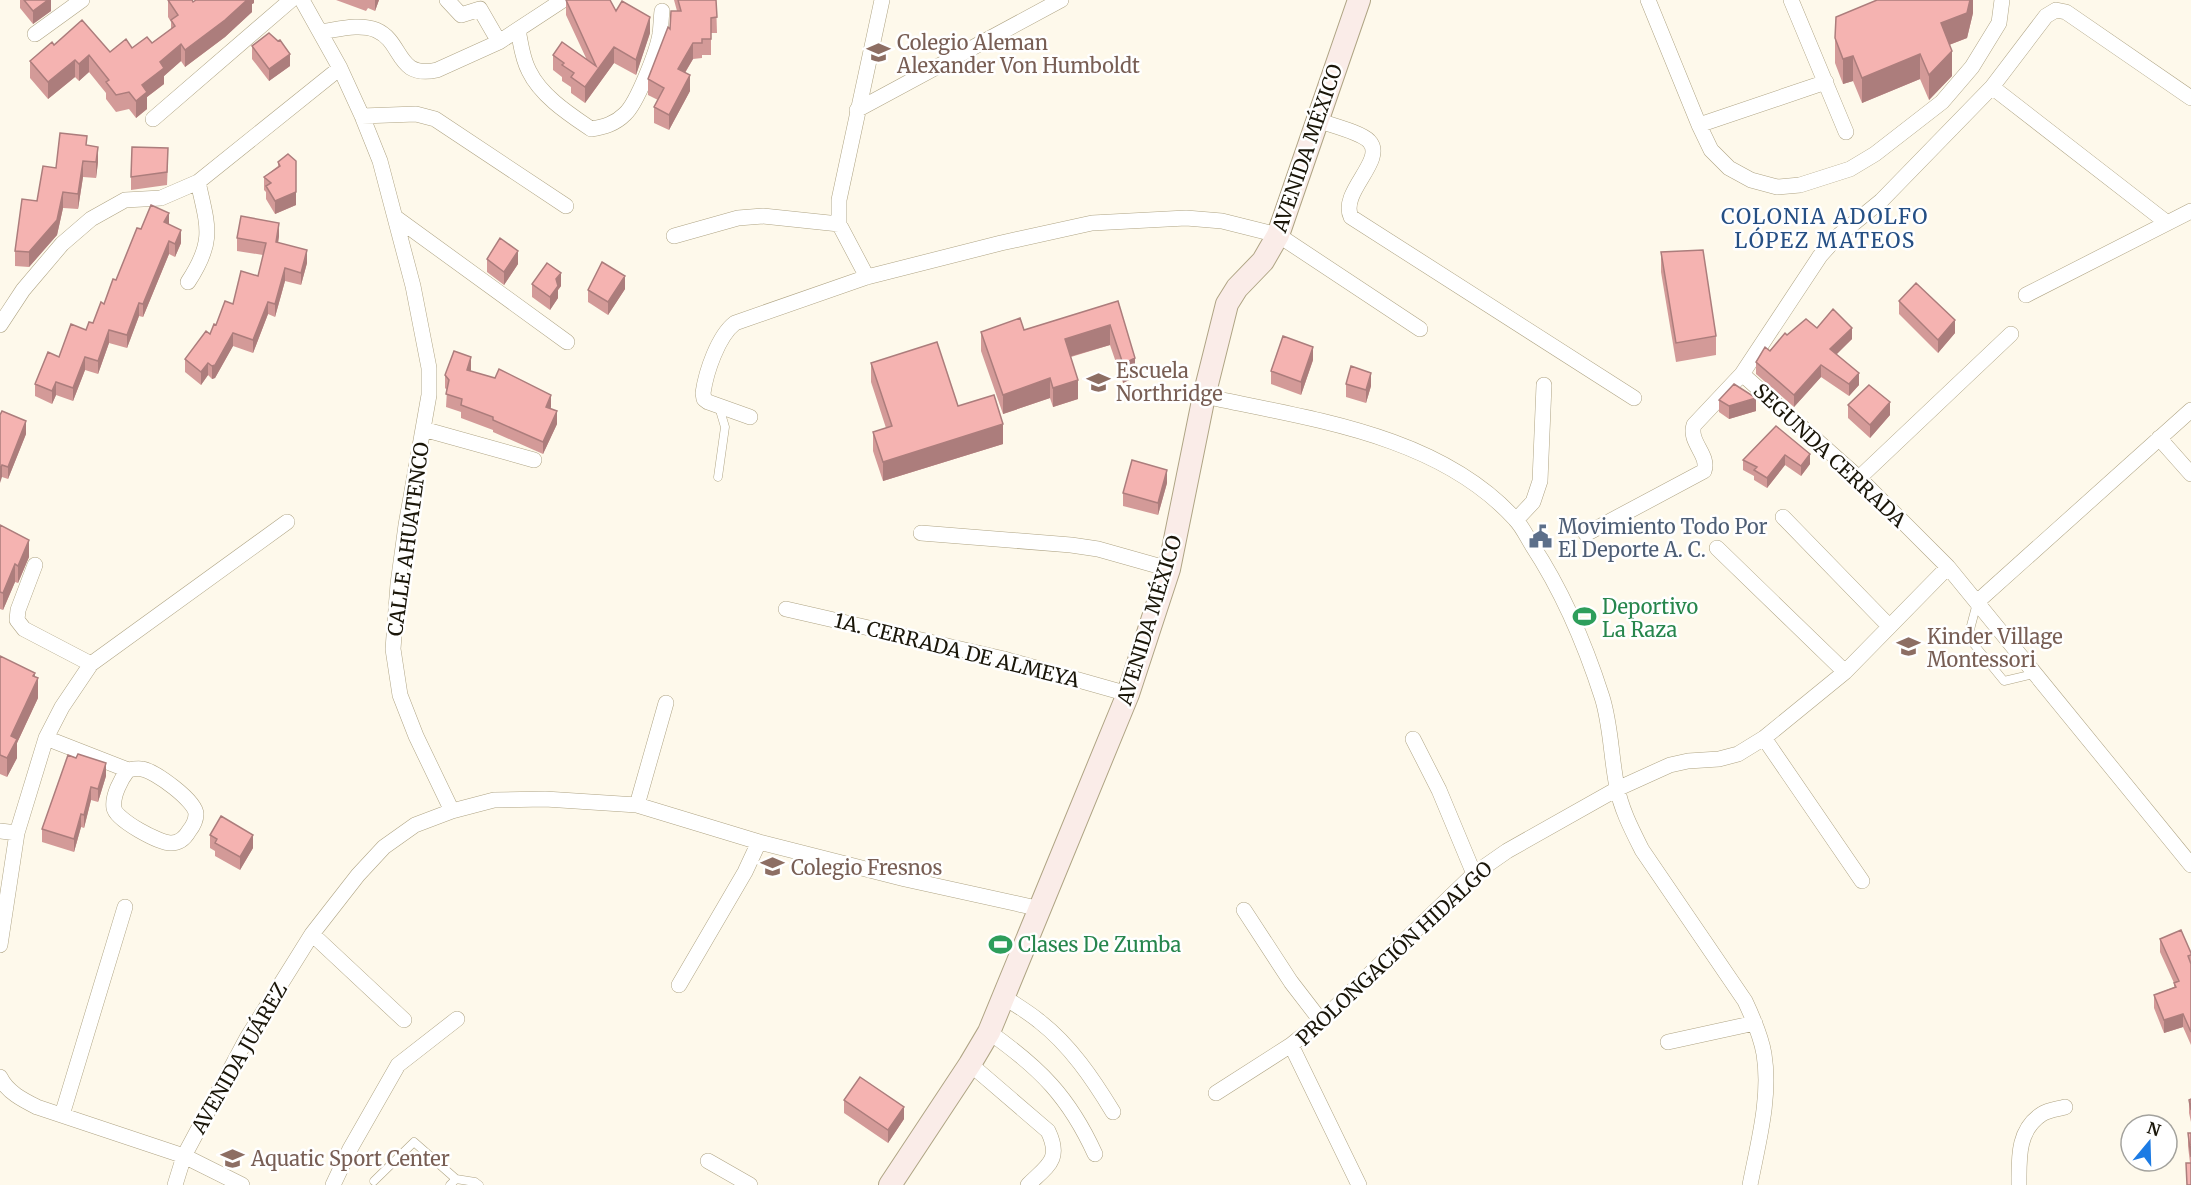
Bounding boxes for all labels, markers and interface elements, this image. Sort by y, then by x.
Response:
place label: Colegio Aleman Alexander Von Humboldt [896,30,1140,78]
school or university icon: Colegio Aleman Alexander Von Humboldt [866,40,892,66]
street label: AVENIDA MÉXICO [1264,60,1348,236]
district label: COLONIA ADOLFO LÓPEZ MATEOS [1721,203,1929,254]
place label: Escuela Northridge [1116,358,1223,406]
school or university icon: Escuela Northridge [1085,369,1111,395]
street label: SEGUNDA CERRADA [1749,378,1912,533]
street label: CALLE AHUATENCO [382,440,434,638]
place label: Movimiento Todo Por El Deporte A. C. [1558,514,1768,562]
public building icon: Movimiento Todo Por El Deporte A. C. [1527,524,1553,550]
street label: AVENIDA MÉXICO [1109,531,1187,709]
place label: Deportivo La Raza [1602,594,1699,642]
sports icon: Deportivo La Raza [1571,604,1597,630]
street label: 1A. CERRADA DE ALMEYA [832,607,1083,693]
place label: Kinder Village Montessori [1927,624,2063,672]
school or university icon: Kinder Village Montessori [1896,634,1922,660]
school or university icon: Colegio Fresnos [760,854,786,880]
place label: Colegio Fresnos [791,855,942,880]
street label: PROLONGACIÓN HIDALGO [1290,855,1497,1050]
sports icon: Clases De Zumba [987,931,1013,957]
place label: Clases De Zumba [1018,932,1182,957]
street label: AVENIDA JUÁREZ [183,977,292,1139]
north arrow [2119,1113,2179,1173]
text: N [2145,1117,2163,1140]
school or university icon: Aquatic Sport Center [220,1145,246,1171]
place label: Aquatic Sport Center [250,1146,450,1171]

